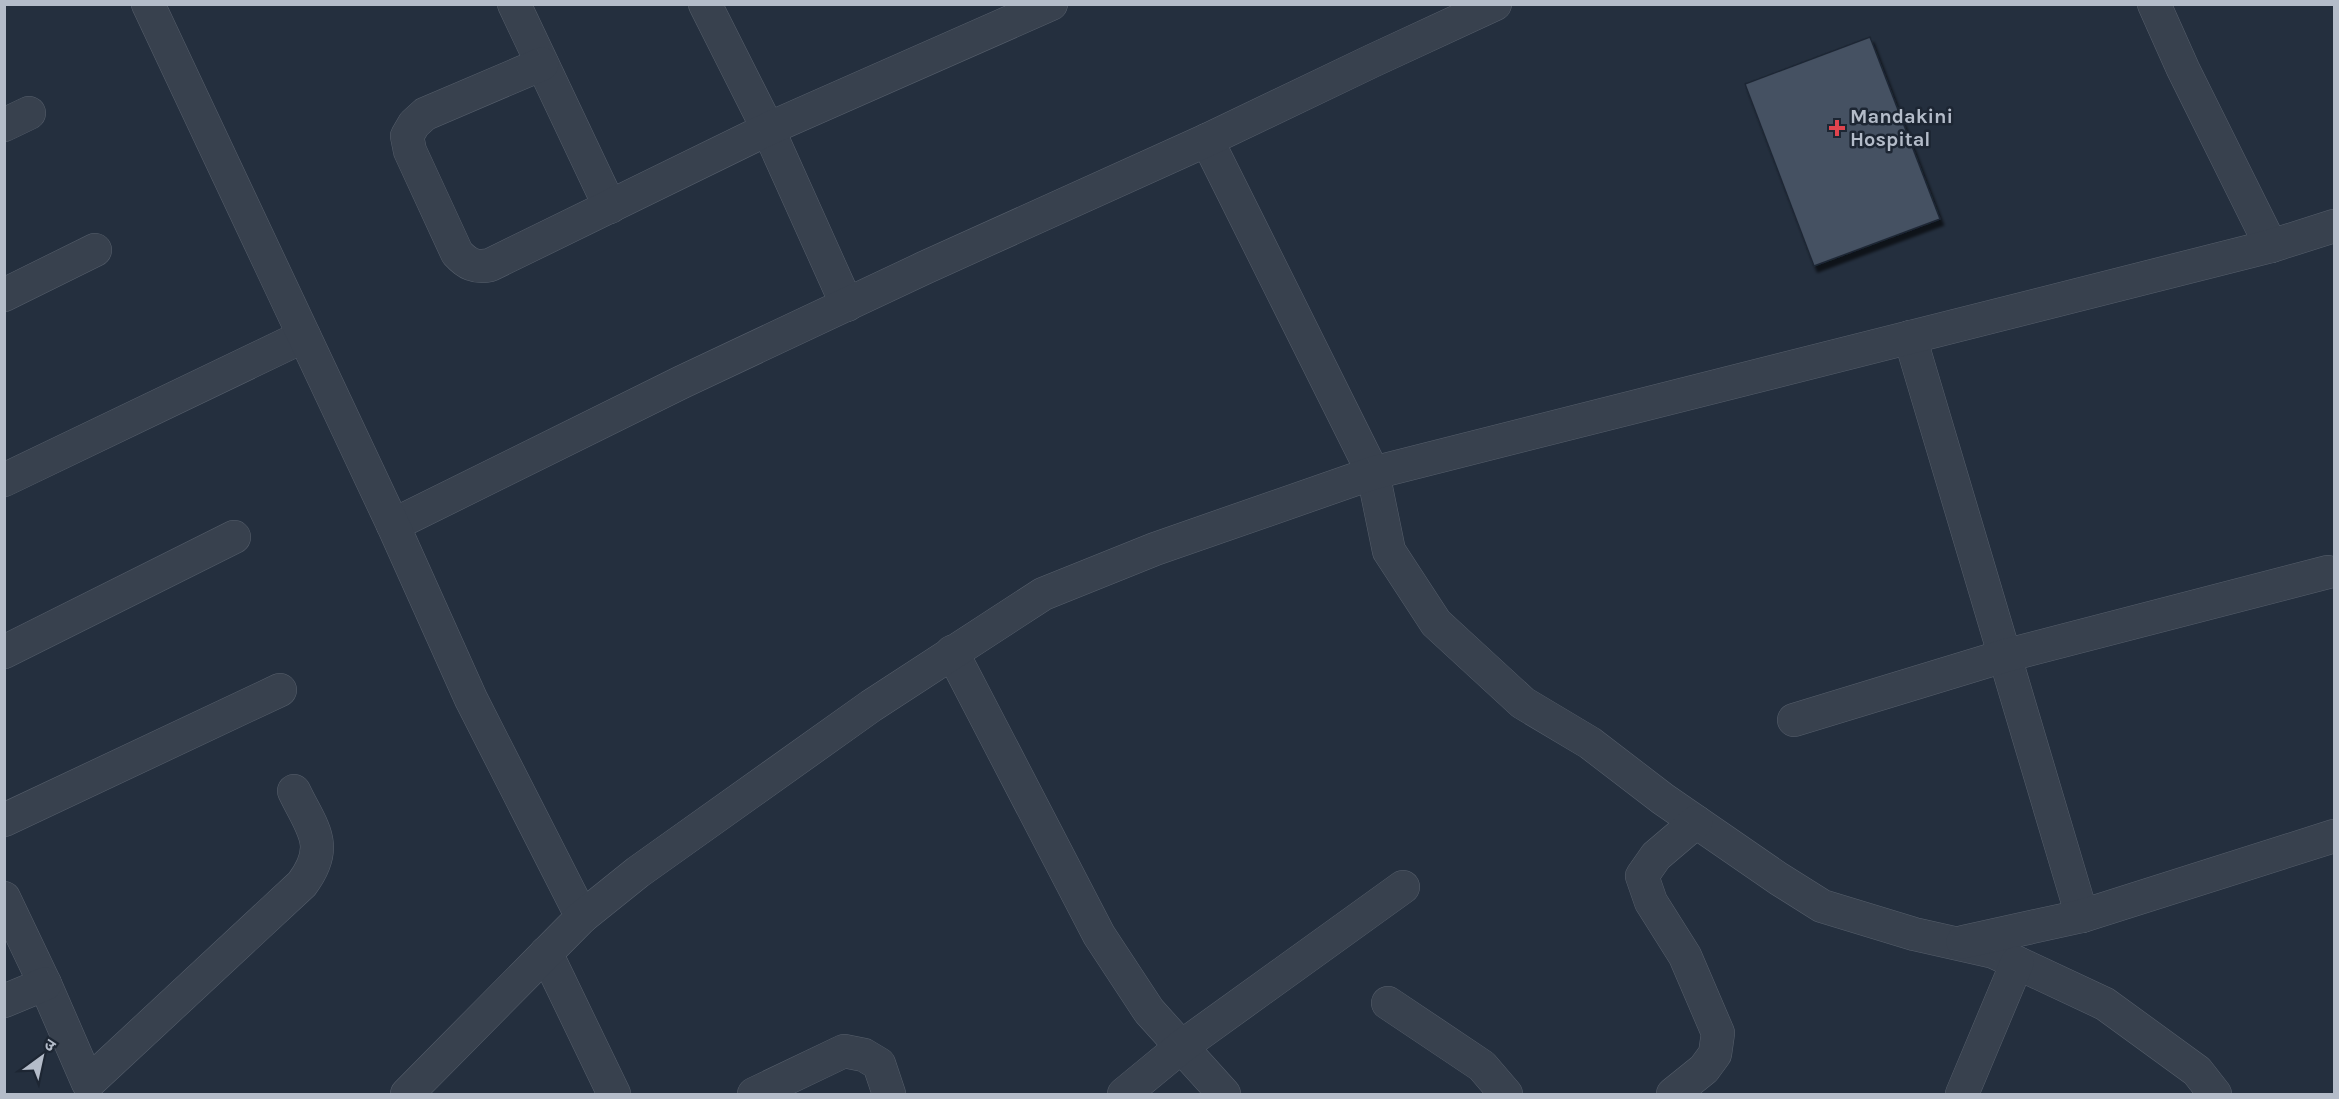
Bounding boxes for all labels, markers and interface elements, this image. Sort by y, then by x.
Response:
place label: Mandakini Hospital [1850,105,1953,151]
marker: Mandakini Hospital [1828,119,1846,137]
north arrow [12,1027,72,1087]
text: उ [41,1034,60,1056]

